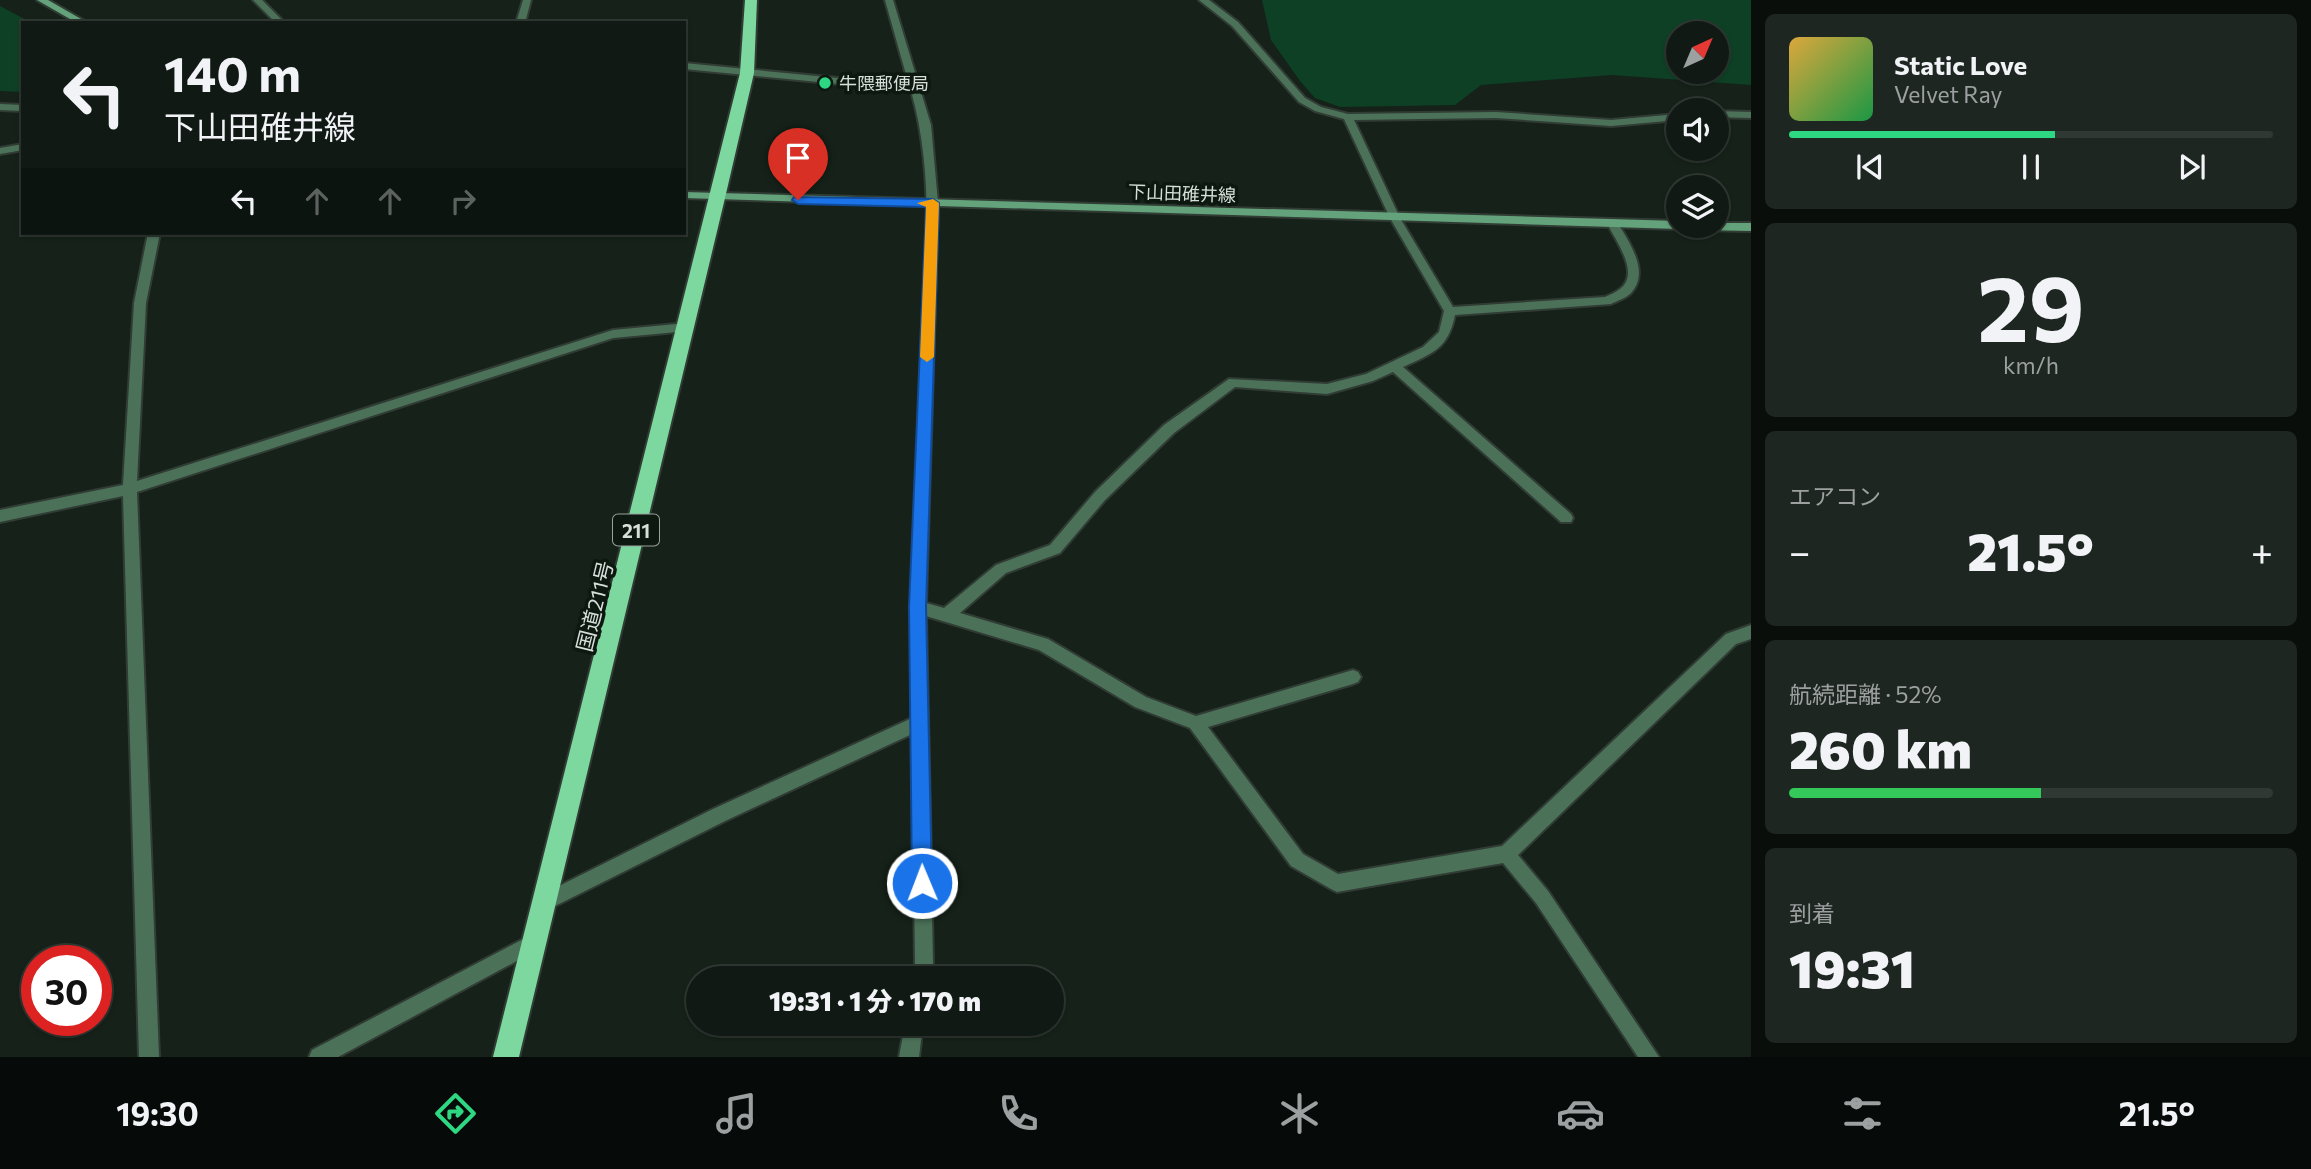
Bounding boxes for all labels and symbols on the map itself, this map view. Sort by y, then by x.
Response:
north arrow [1666,21,1729,84]
place label: 牛隈郵便局 [839,72,929,94]
marker: 牛隈郵便局 [817,75,833,91]
pin [768,128,828,200]
street label: 下山田碓井線 [1128,180,1236,206]
road number: 211 [613,514,659,545]
street label: 国道211号 [571,558,617,654]
position arrow [885,846,959,920]
speed limit sign: 30 [21,945,112,1036]

